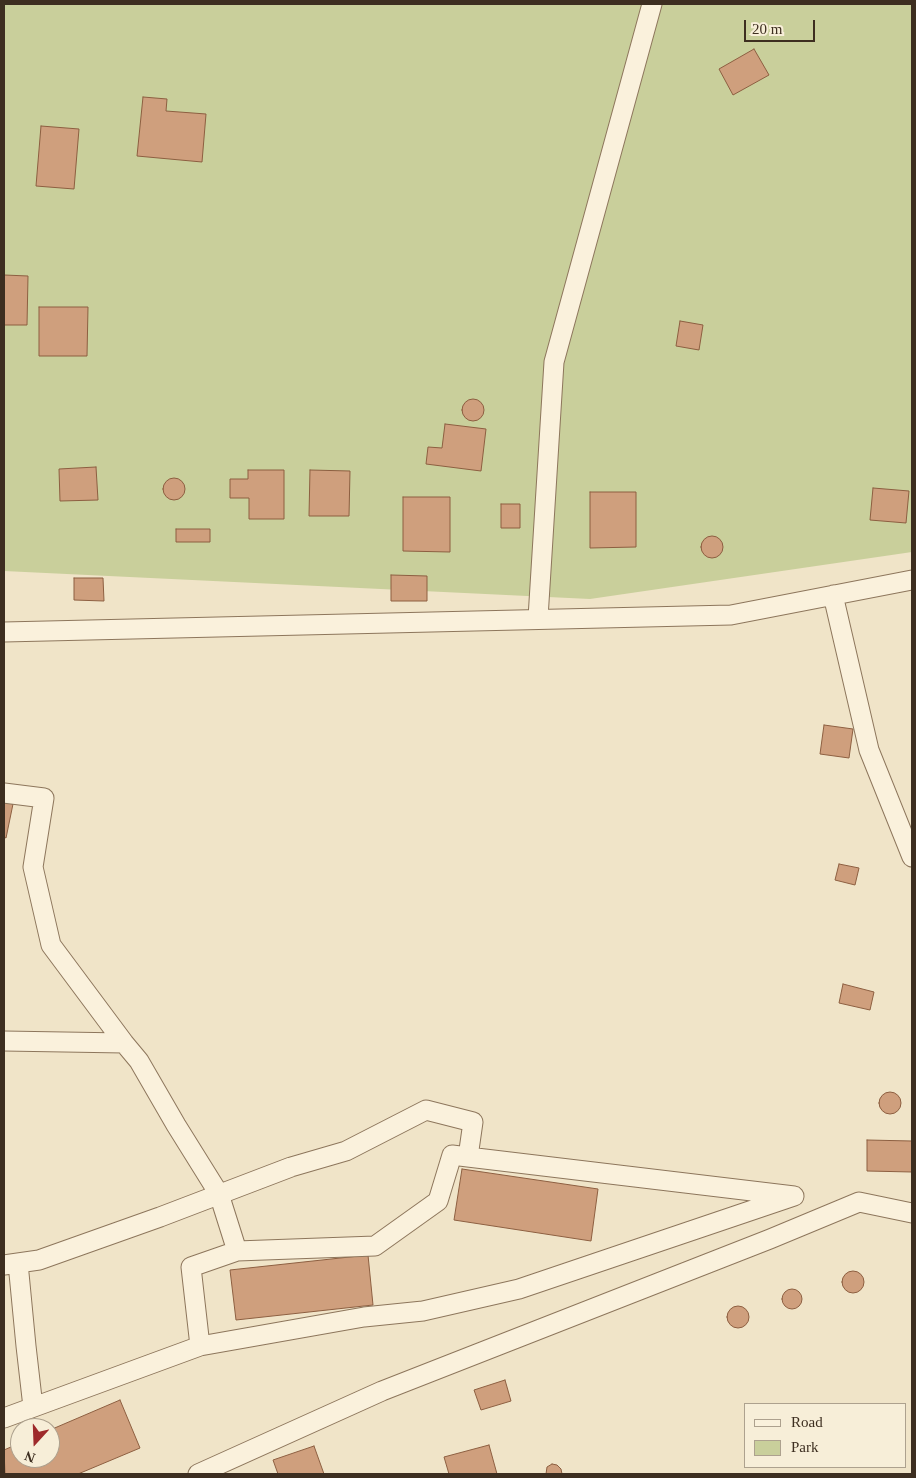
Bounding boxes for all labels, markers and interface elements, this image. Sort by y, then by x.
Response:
scale bar [746,10,817,42]
text: 20 m [752,21,782,37]
legend [744,1403,906,1468]
text: Road [791,1414,823,1430]
north arrow [10,1418,60,1468]
text: Park [791,1439,819,1455]
text: N [23,1448,37,1465]

